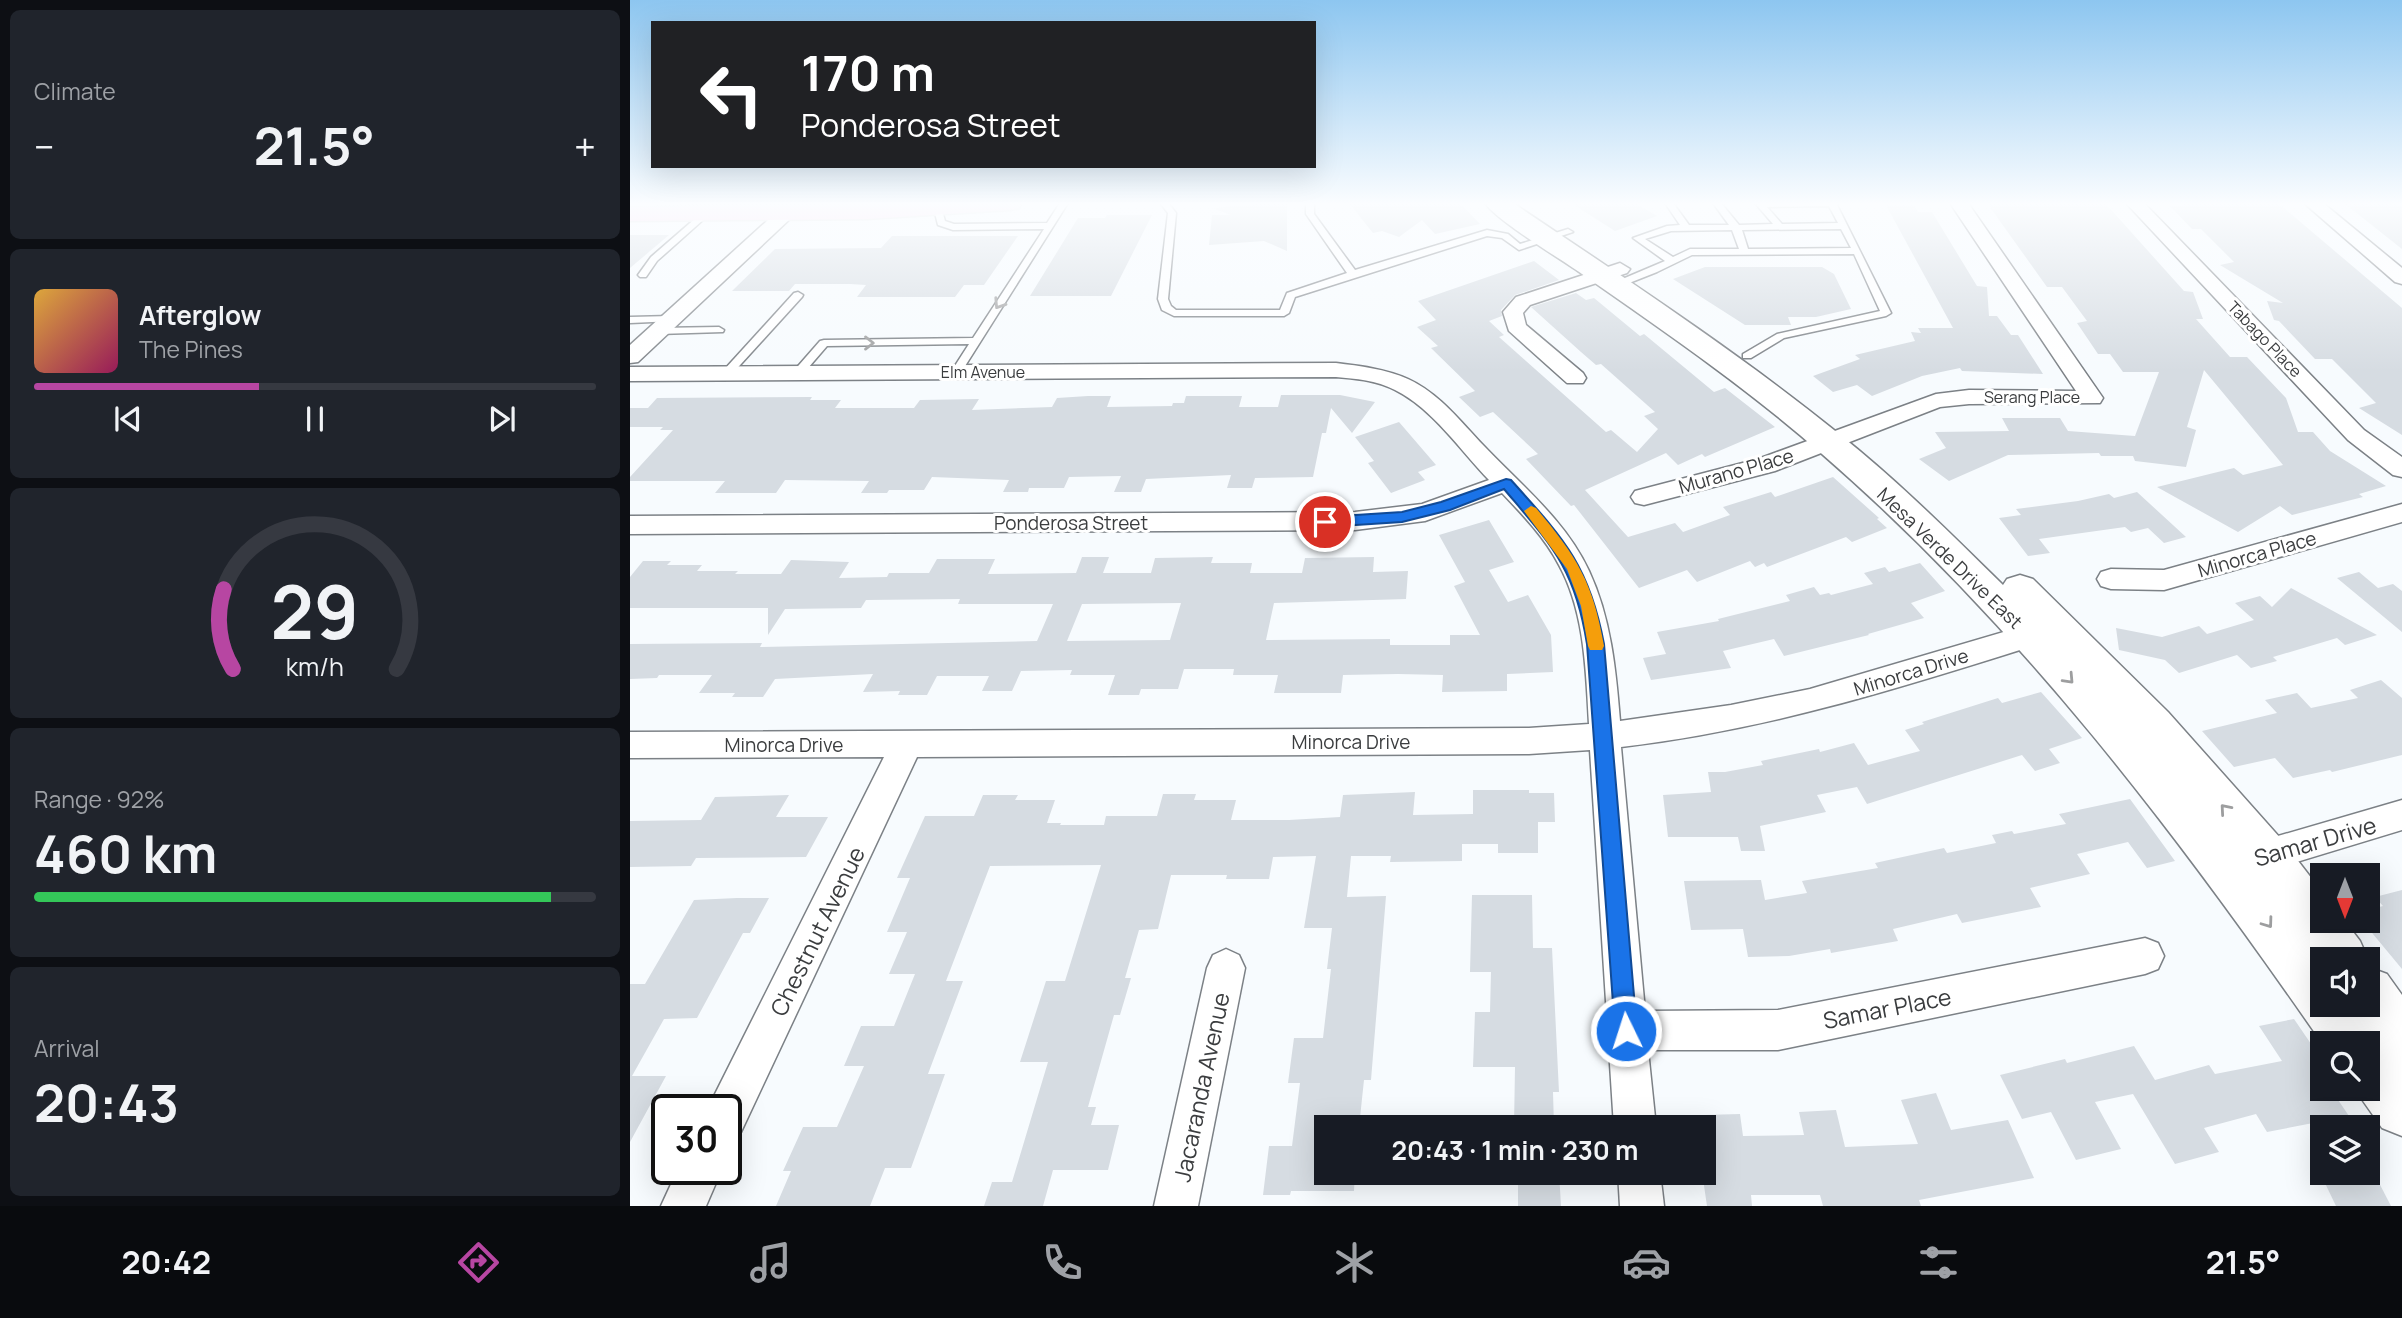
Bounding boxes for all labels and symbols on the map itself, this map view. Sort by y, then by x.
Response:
street label: Tabago Place [2223,296,2307,382]
one-way arrow [994,297,1007,310]
one-way arrow [864,335,875,351]
street label: Elm Avenue [941,361,1025,383]
street label: Serang Place [1984,386,2080,408]
street label: Murano Place [1676,442,1796,500]
street label: Mesa Verde Drive East [1872,482,2028,634]
pin [1295,492,1355,552]
street label: Ponderosa Street [994,510,1148,536]
street label: Minorca Place [2195,525,2319,583]
street label: Minorca Drive [1850,642,1972,702]
one-way arrow [2061,671,2074,684]
street label: Minorca Drive [1292,729,1410,755]
street label: Minorca Drive [725,732,843,758]
one-way arrow [2221,804,2233,817]
street label: Samar Drive [2250,808,2380,874]
street label: Chestnut Avenue [762,841,872,1021]
north arrow [2310,863,2380,933]
one-way arrow [2260,915,2272,927]
street label: Samar Place [1820,980,1954,1036]
street label: Jacaranda Avenue [1165,989,1237,1185]
position arrow [1589,994,1663,1068]
speed limit sign: 30 [651,1094,742,1185]

